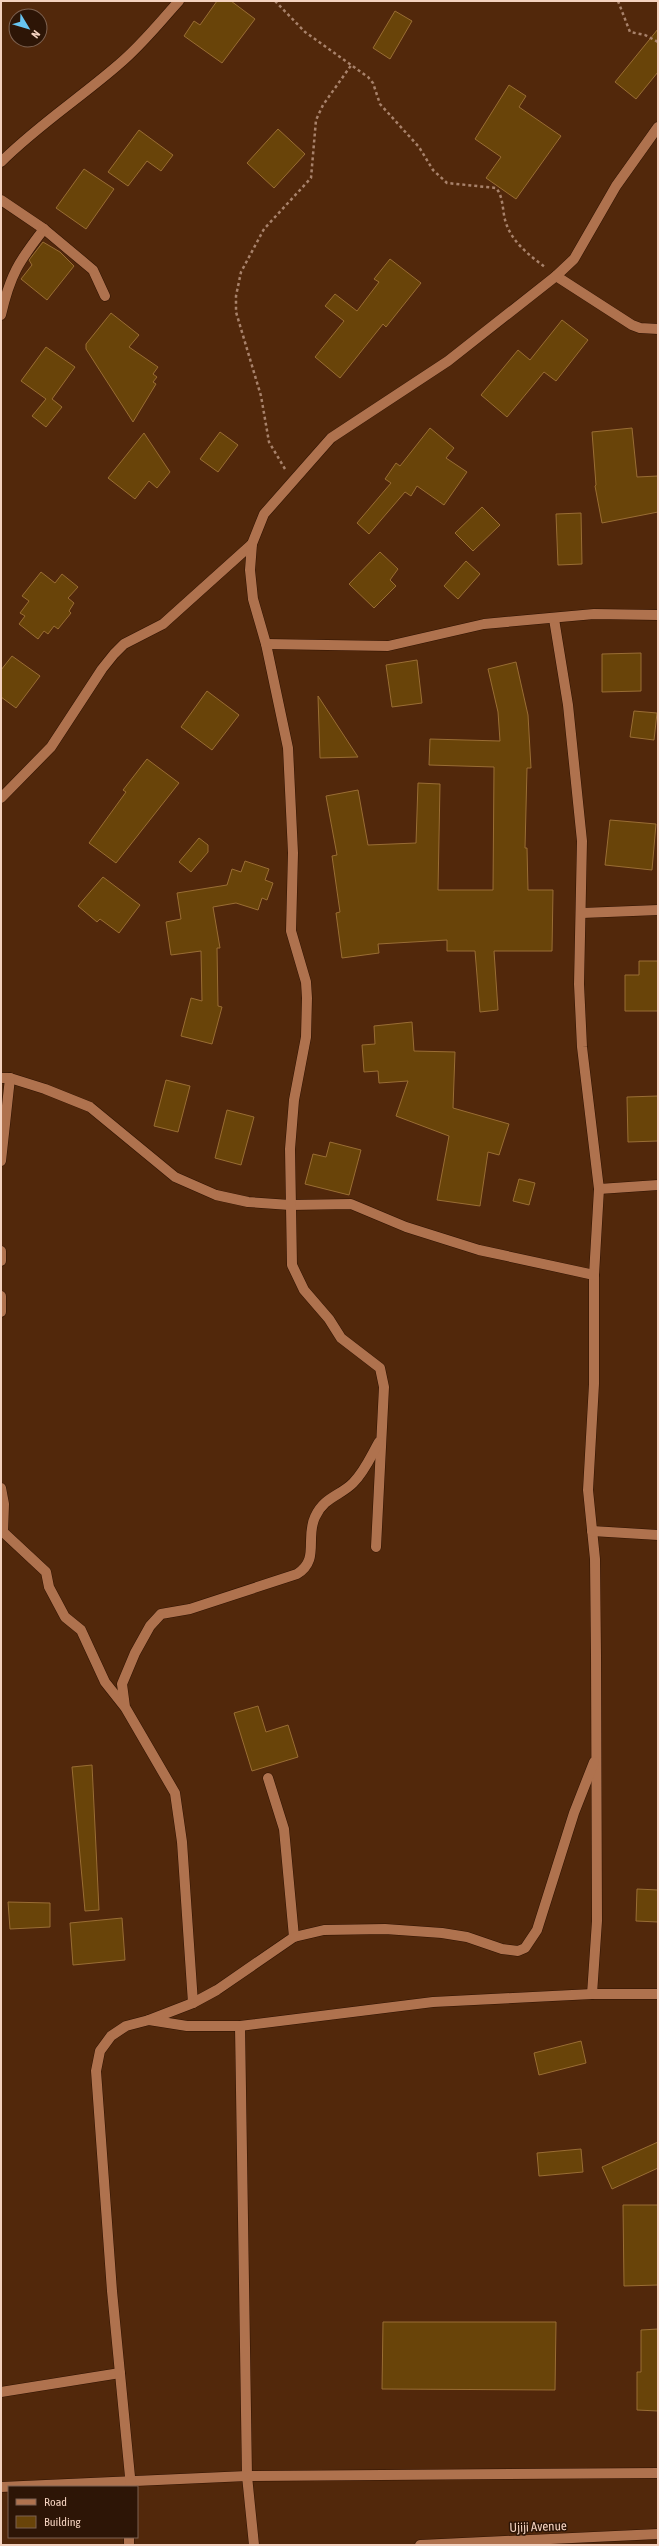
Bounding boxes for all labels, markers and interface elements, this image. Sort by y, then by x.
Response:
north arrow [8,8,48,48]
text: N [29,28,43,40]
legend [8,2486,138,2538]
text: Road [44,2495,67,2509]
text: Building [44,2515,82,2529]
street label: Ujiji Avenue [509,2518,567,2535]

